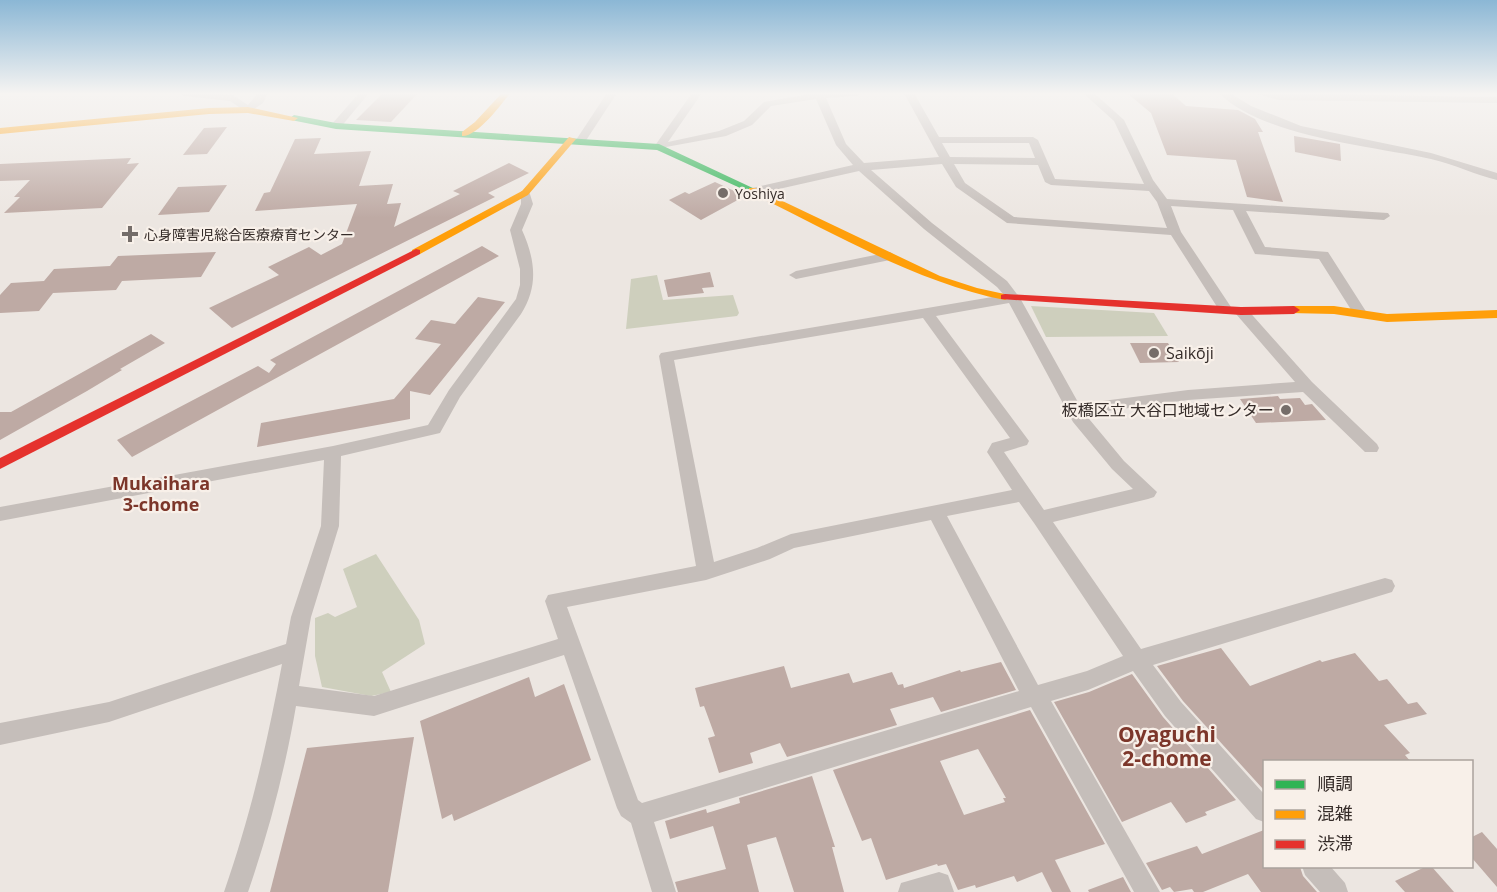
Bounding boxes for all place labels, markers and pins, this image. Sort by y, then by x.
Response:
place label: Yoshiya [735,184,785,203]
marker: Yoshiya [716,186,730,200]
marker: 心身障害児総合医療療育センター [121,225,139,243]
place label: 心身障害児総合医療療育センター [144,225,354,244]
place label: Saikōji [1166,342,1214,364]
marker: Saikōji [1147,346,1161,360]
place label: 板橋区立 大谷口地域センター [1062,399,1274,421]
marker: 板橋区立 大谷口地域センター [1279,403,1293,417]

